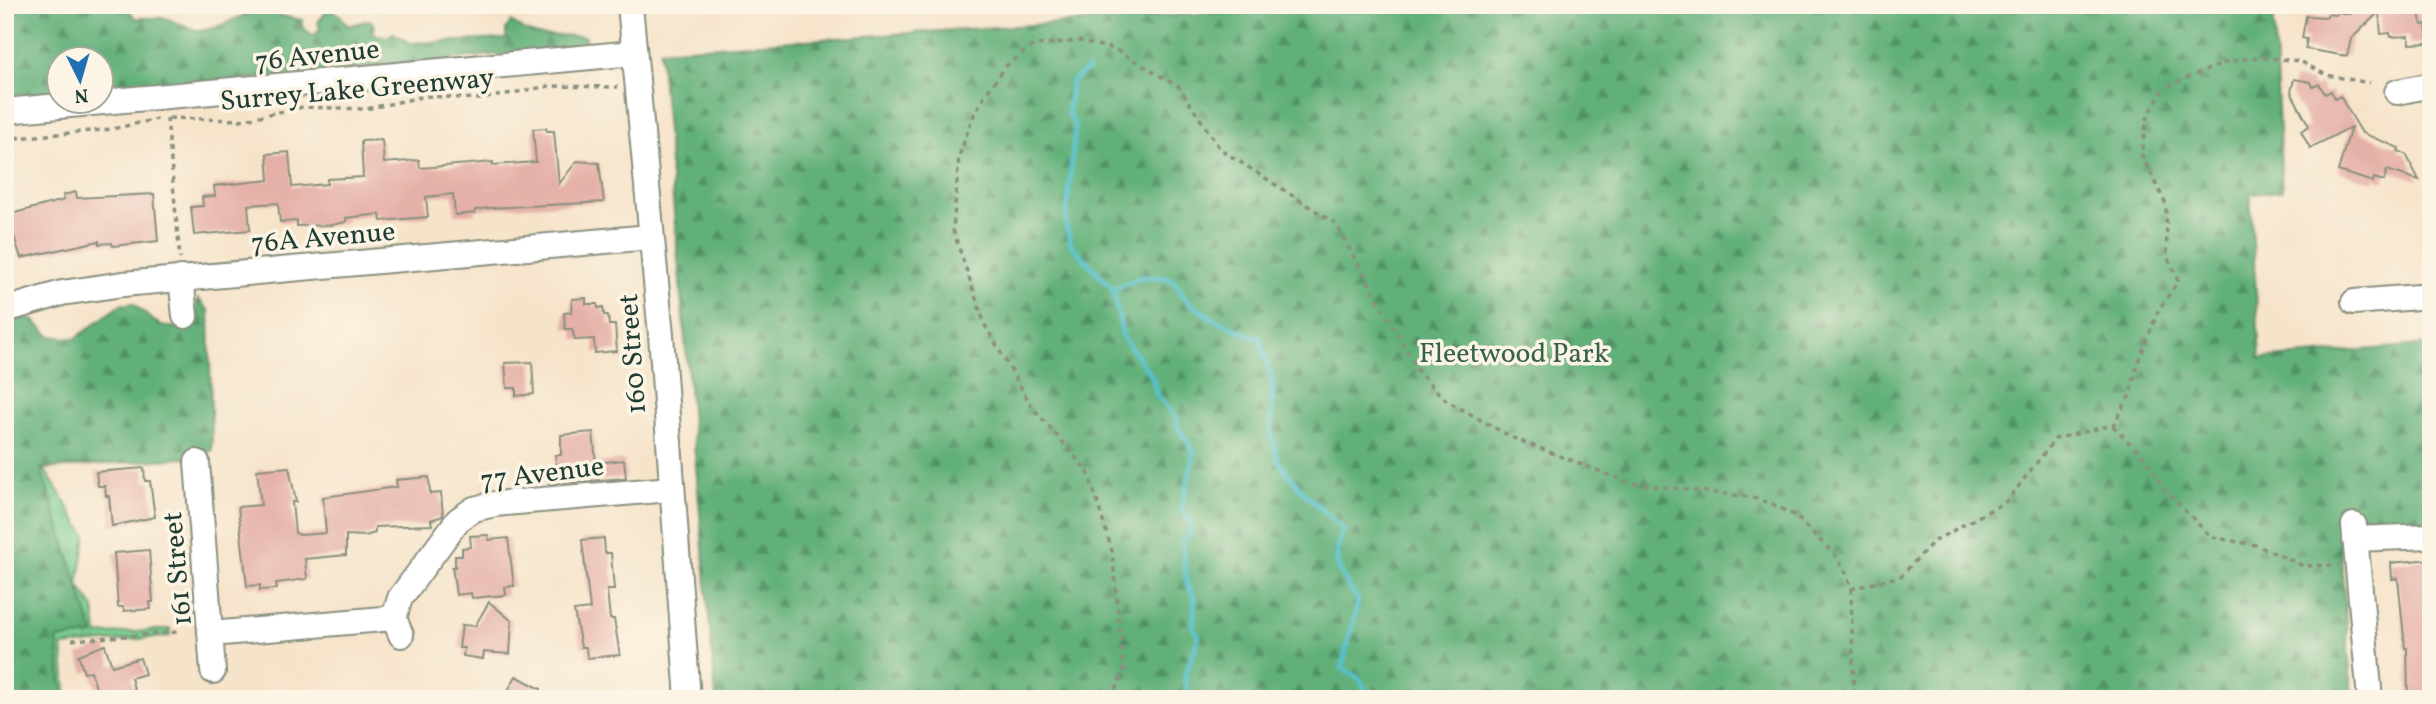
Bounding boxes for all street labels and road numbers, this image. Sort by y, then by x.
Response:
street label: 76 Avenue [253,31,381,82]
street label: Surrey Lake Greenway [218,59,496,122]
street label: 76A Avenue [249,213,397,264]
street label: 160 Street [610,292,657,415]
street label: 77 Avenue [478,448,606,501]
street label: 161 Street [154,510,203,628]

